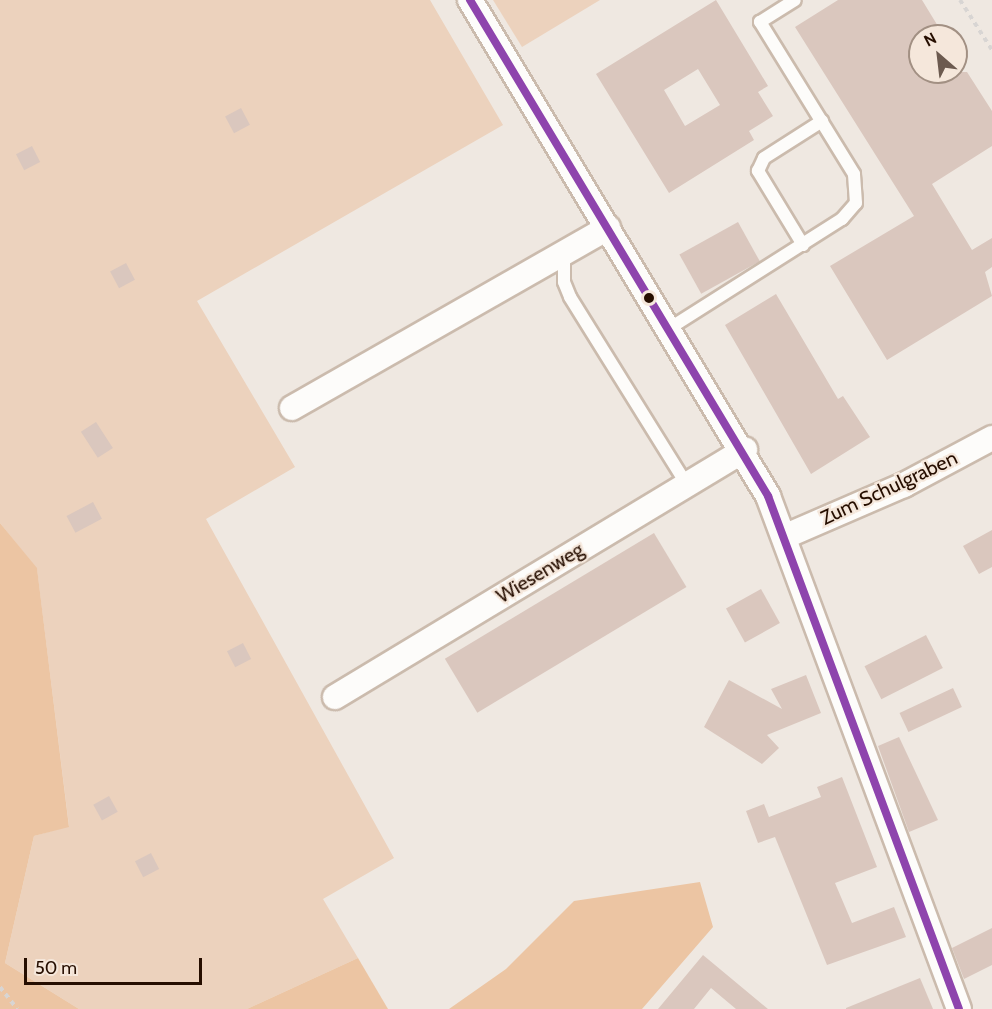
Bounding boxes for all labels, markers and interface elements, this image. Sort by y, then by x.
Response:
north arrow [908,24,968,84]
text: N [921,28,940,50]
unlabelled marker [643,292,655,304]
street label: Zum Schulgraben [817,446,961,530]
street label: Wiesenweg [492,538,588,608]
scale bar [27,946,206,984]
text: 50 m [35,957,77,979]

